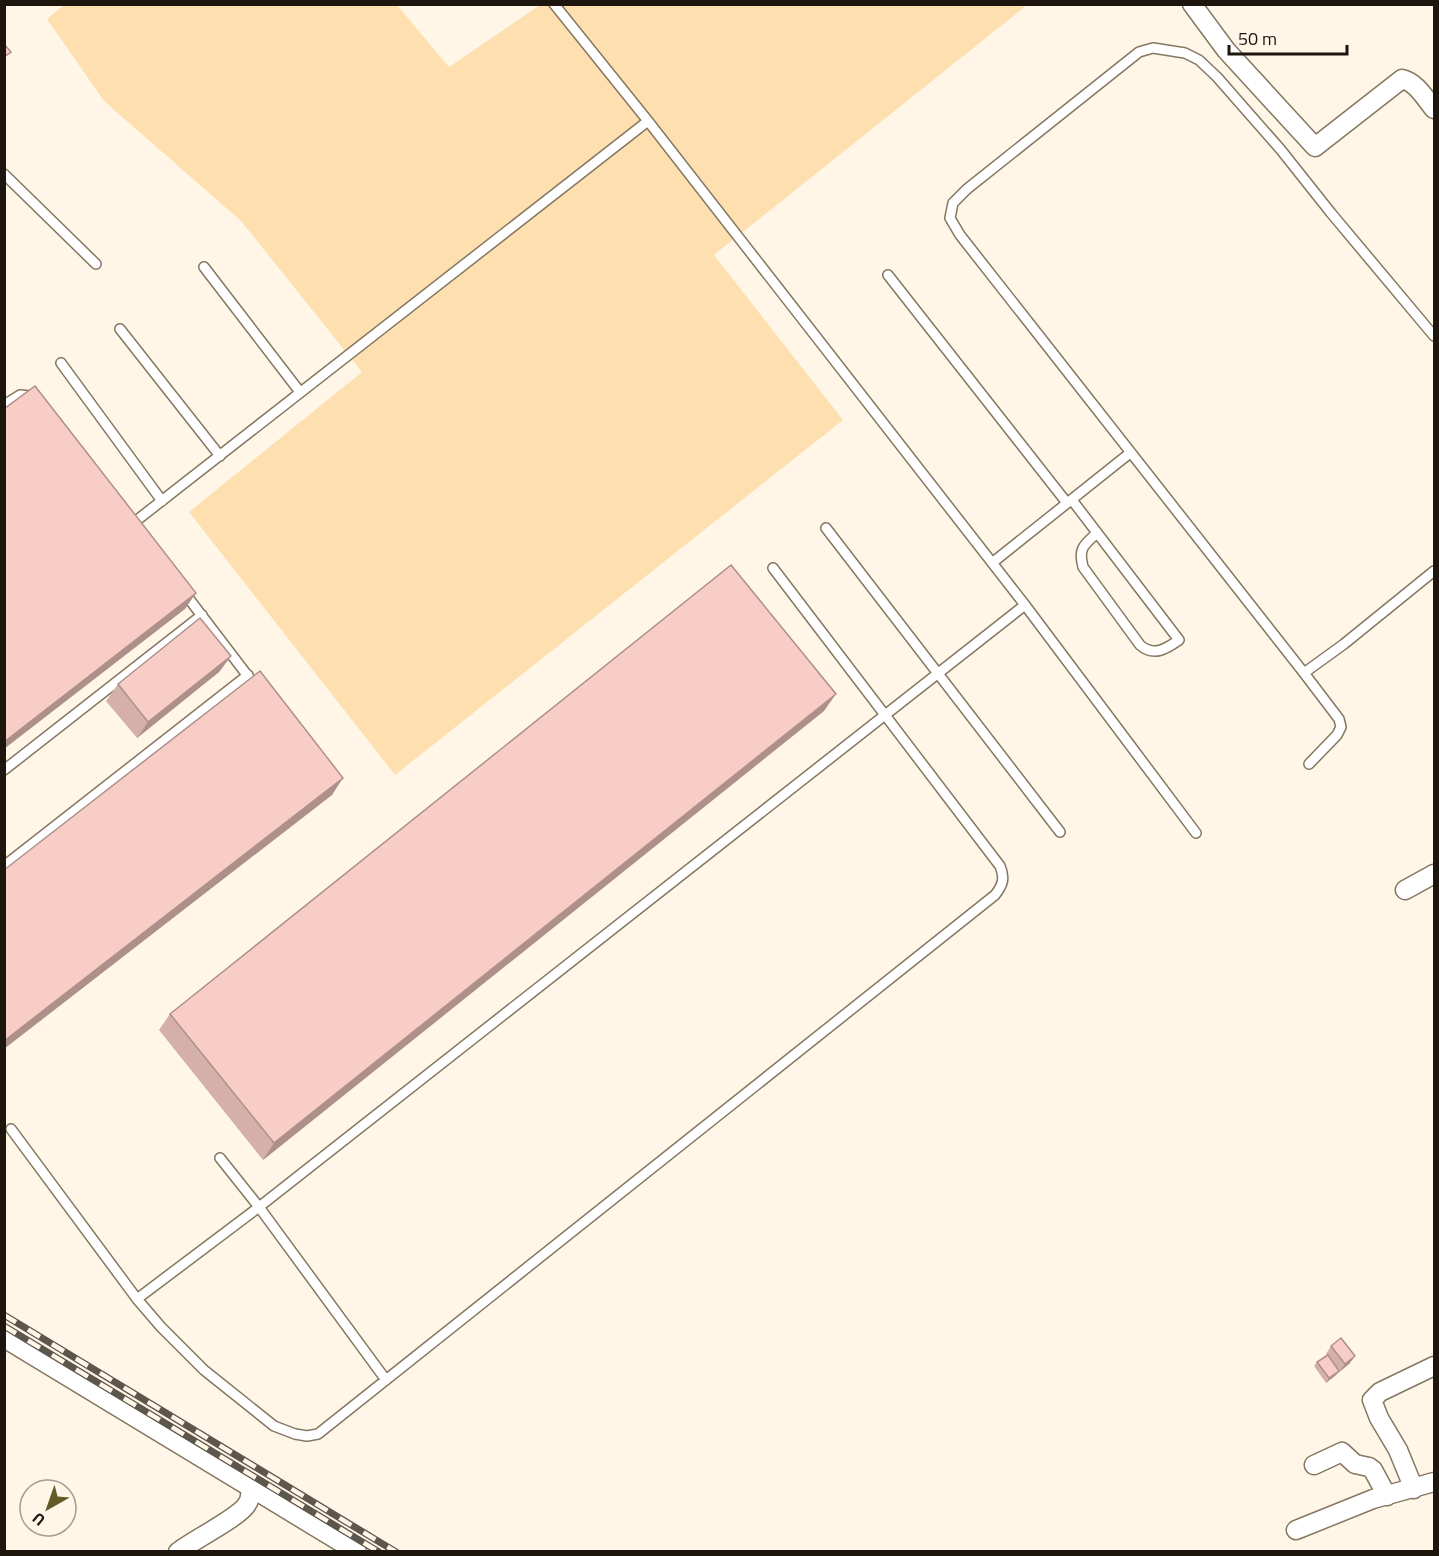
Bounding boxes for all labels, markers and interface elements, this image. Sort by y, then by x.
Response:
scale bar [1229,18,1348,56]
text: 50 m [1238,25,1277,52]
north arrow [18,1478,78,1538]
text: U [27,1507,50,1532]

